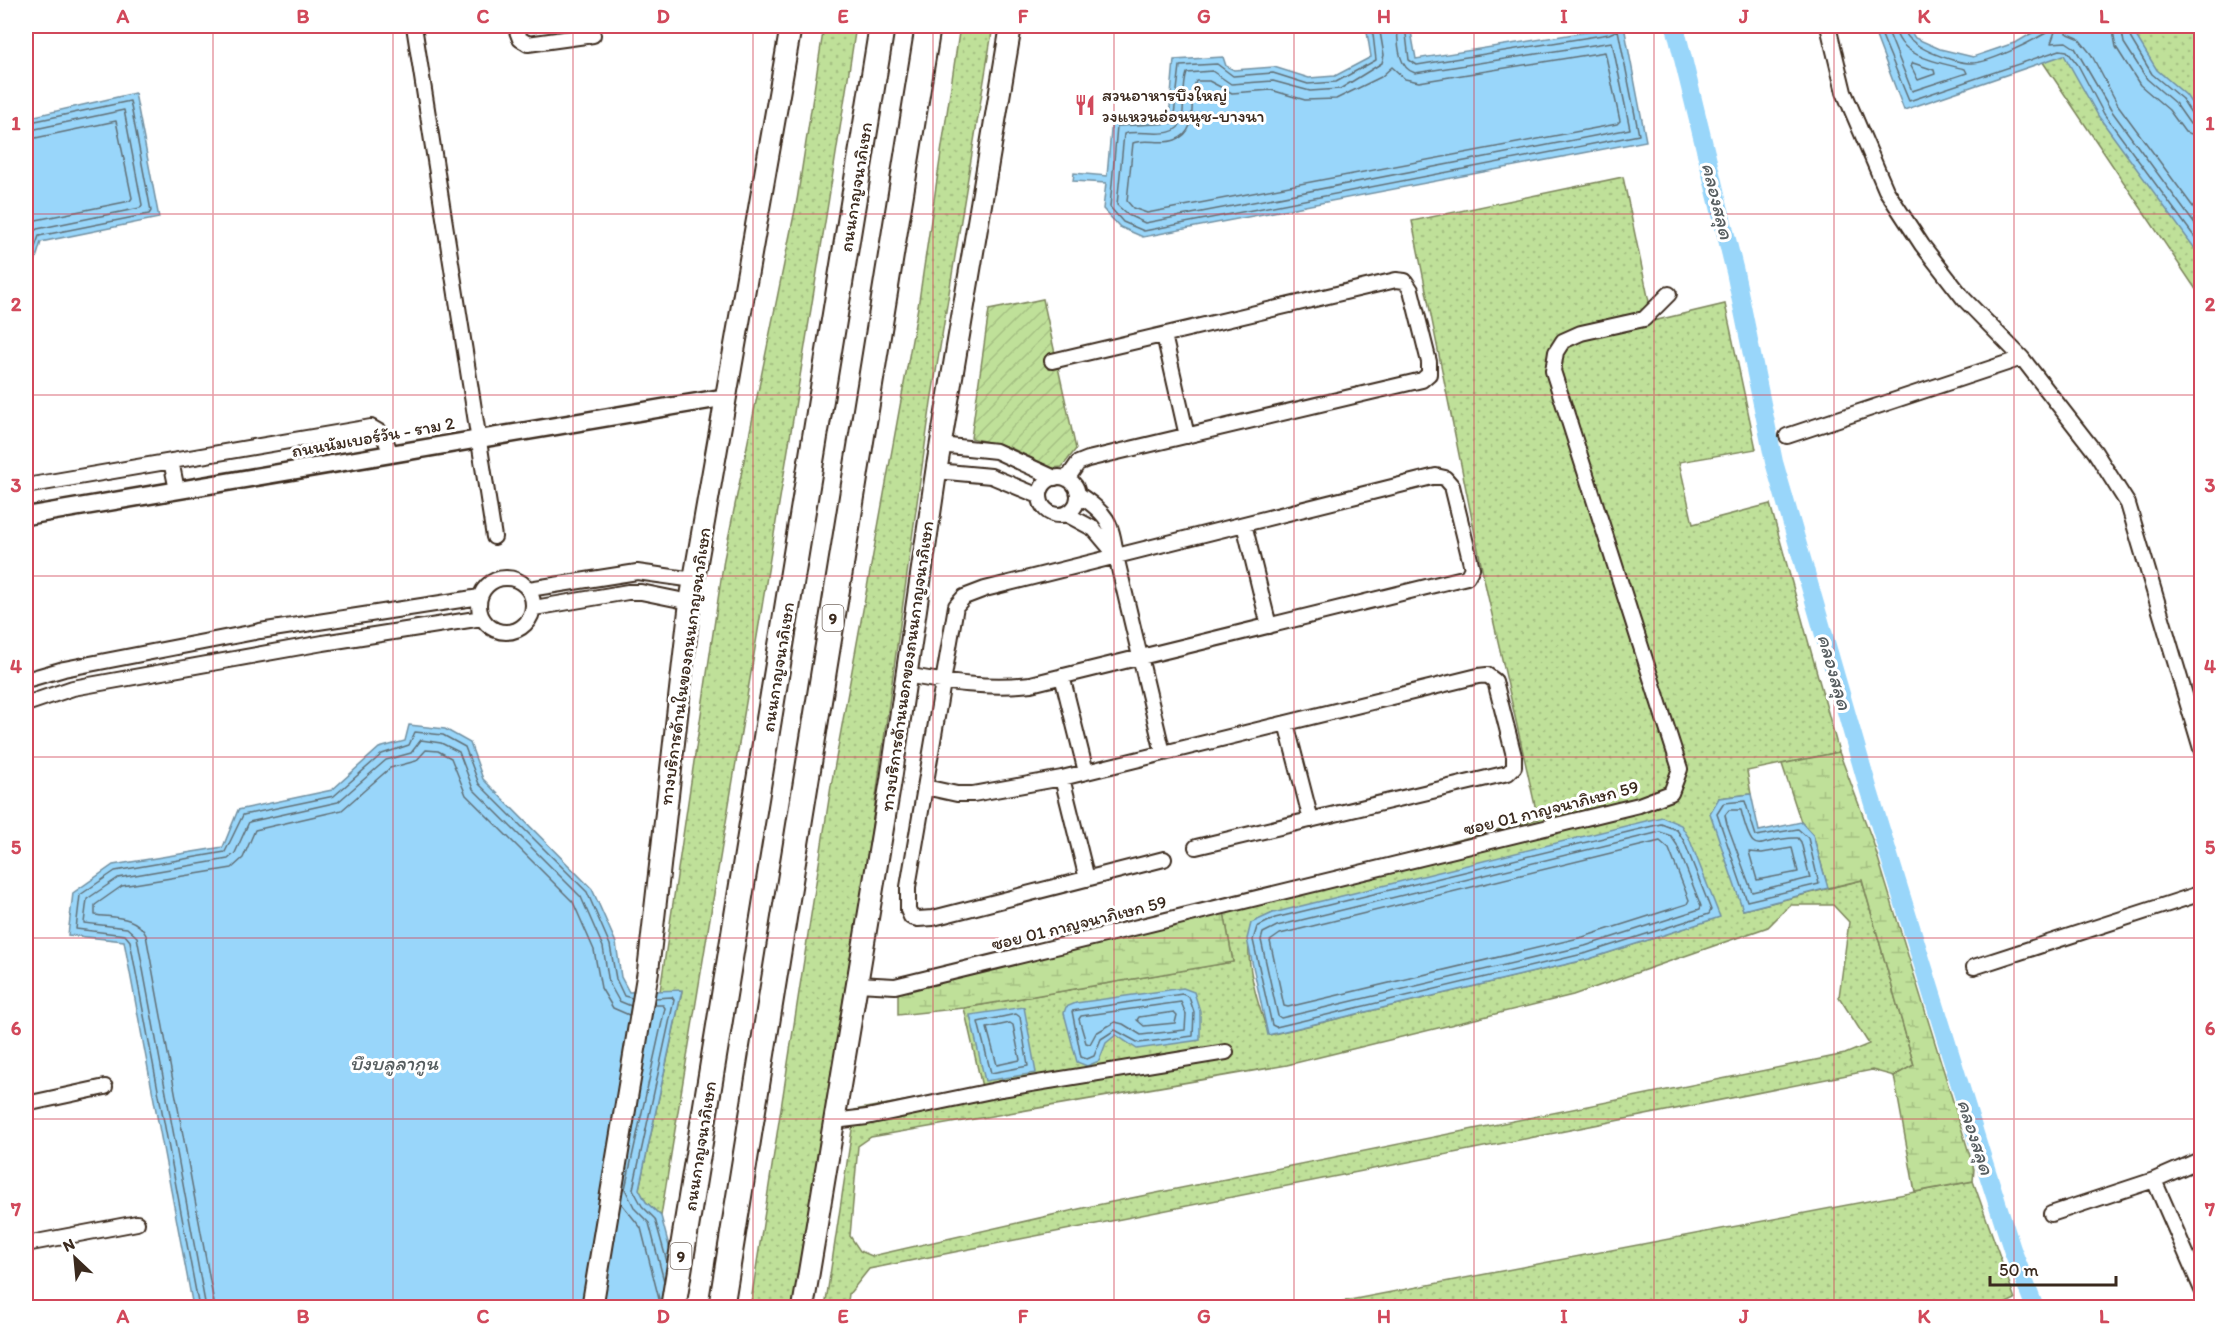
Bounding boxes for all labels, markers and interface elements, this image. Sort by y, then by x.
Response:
text: A [116,4,130,28]
text: B [297,4,310,28]
text: C [477,4,490,28]
text: D [656,4,670,28]
text: E [837,4,849,28]
text: F [1018,4,1029,28]
text: G [1197,4,1211,28]
text: H [1377,4,1391,28]
text: I [1560,4,1568,28]
text: J [1738,4,1749,28]
text: K [1918,4,1932,28]
text: L [2099,4,2110,28]
place label: สวนอาหารบึงใหญ่ วงแหวนอ่อนนุช-บางนา [1102,84,1265,127]
restaurant icon: สวนอาหารบึงใหญ่ วงแหวนอ่อนนุช-บางนา [1073,93,1097,117]
text: 1 [11,111,21,135]
text: 1 [2205,111,2215,135]
street label: ถนนกาญจนาภิเษก [835,120,877,254]
water label: คลองสลุด [1696,160,1739,242]
text: 2 [11,292,22,316]
text: 2 [2205,292,2216,316]
street label: ถนนนัมเบอร์วัน - ราม 2 [290,412,457,462]
text: 3 [11,473,22,497]
text: 3 [2205,473,2216,497]
street label: ทางบริการด้านนอกของถนนกาญจนาภิเษก [876,519,938,813]
street label: ทางบริการด้านในของถนนกาญจนาภิเษก [655,526,715,806]
street label: ถนนกาญจนาภิเษก [757,600,799,734]
road number: 9 [822,605,844,631]
water label: คลองสลุด [1812,631,1857,713]
text: 4 [10,654,22,678]
text: 4 [2204,654,2216,678]
street label: ซอย 01 กาญจนาภิเษก 59 [1461,776,1641,840]
text: 5 [11,835,22,859]
text: 5 [2205,835,2216,859]
street label: ซอย 01 กาญจนาภิเษก 59 [989,891,1169,955]
text: 6 [11,1016,22,1040]
text: 6 [2205,1016,2216,1040]
water label: บึงบลูลากูน [350,1051,439,1076]
street label: ถนนกาญจนาภิเษก [679,1079,721,1213]
water label: คลองสลุด [1952,1096,2000,1178]
text: 7 [10,1197,21,1221]
text: 7 [2204,1197,2215,1221]
north arrow [45,1228,105,1288]
text: N [60,1234,78,1256]
road number: 9 [670,1243,692,1269]
scale bar [1990,1249,2116,1287]
text: 50 m [1999,1259,2039,1281]
text: A [116,1304,130,1328]
text: B [297,1304,310,1328]
text: C [477,1304,490,1328]
text: D [656,1304,670,1328]
text: E [837,1304,849,1328]
text: F [1018,1304,1029,1328]
text: G [1197,1304,1211,1328]
text: H [1377,1304,1391,1328]
text: I [1560,1304,1568,1328]
text: J [1738,1304,1749,1328]
text: K [1918,1304,1932,1328]
text: L [2099,1304,2110,1328]

